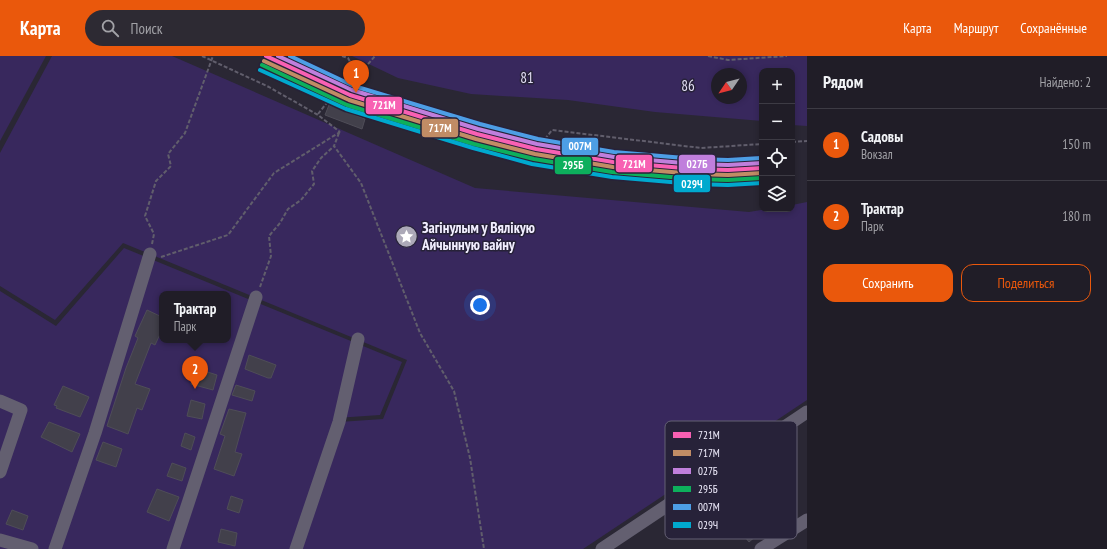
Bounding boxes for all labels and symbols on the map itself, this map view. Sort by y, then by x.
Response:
pin: 1 [343,60,369,93]
park label: 81 [520,68,534,87]
north arrow [711,68,747,104]
park label: 86 [681,76,695,95]
line badge: 721М [365,96,403,115]
text: 721М [372,98,396,112]
line badge: 717М [421,118,459,138]
text: 717М [428,121,452,135]
line badge: 007М [561,137,599,156]
text: 007М [568,139,592,153]
line badge: 721М [615,154,653,173]
line badge: 027Б [678,154,716,174]
line badge: 295Б [554,156,592,175]
text: 721М [622,157,646,171]
text: 027Б [686,157,708,171]
text: 295Б [562,158,584,172]
line badge: 029Ч [673,174,711,193]
text: 029Ч [681,177,703,191]
place label: Загінулым у Вялікую Айчынную вайну [421,218,535,254]
place icon: Загінулым у Вялікую Айчынную вайну [393,223,419,249]
your location [470,295,490,315]
pin: 2 [182,356,208,389]
legend [665,421,797,539]
text: 721М [698,428,720,442]
text: 717М [698,446,720,460]
text: 027Б [698,464,718,478]
text: 295Б [698,482,718,496]
text: 007М [698,500,720,514]
text: 029Ч [698,518,718,532]

